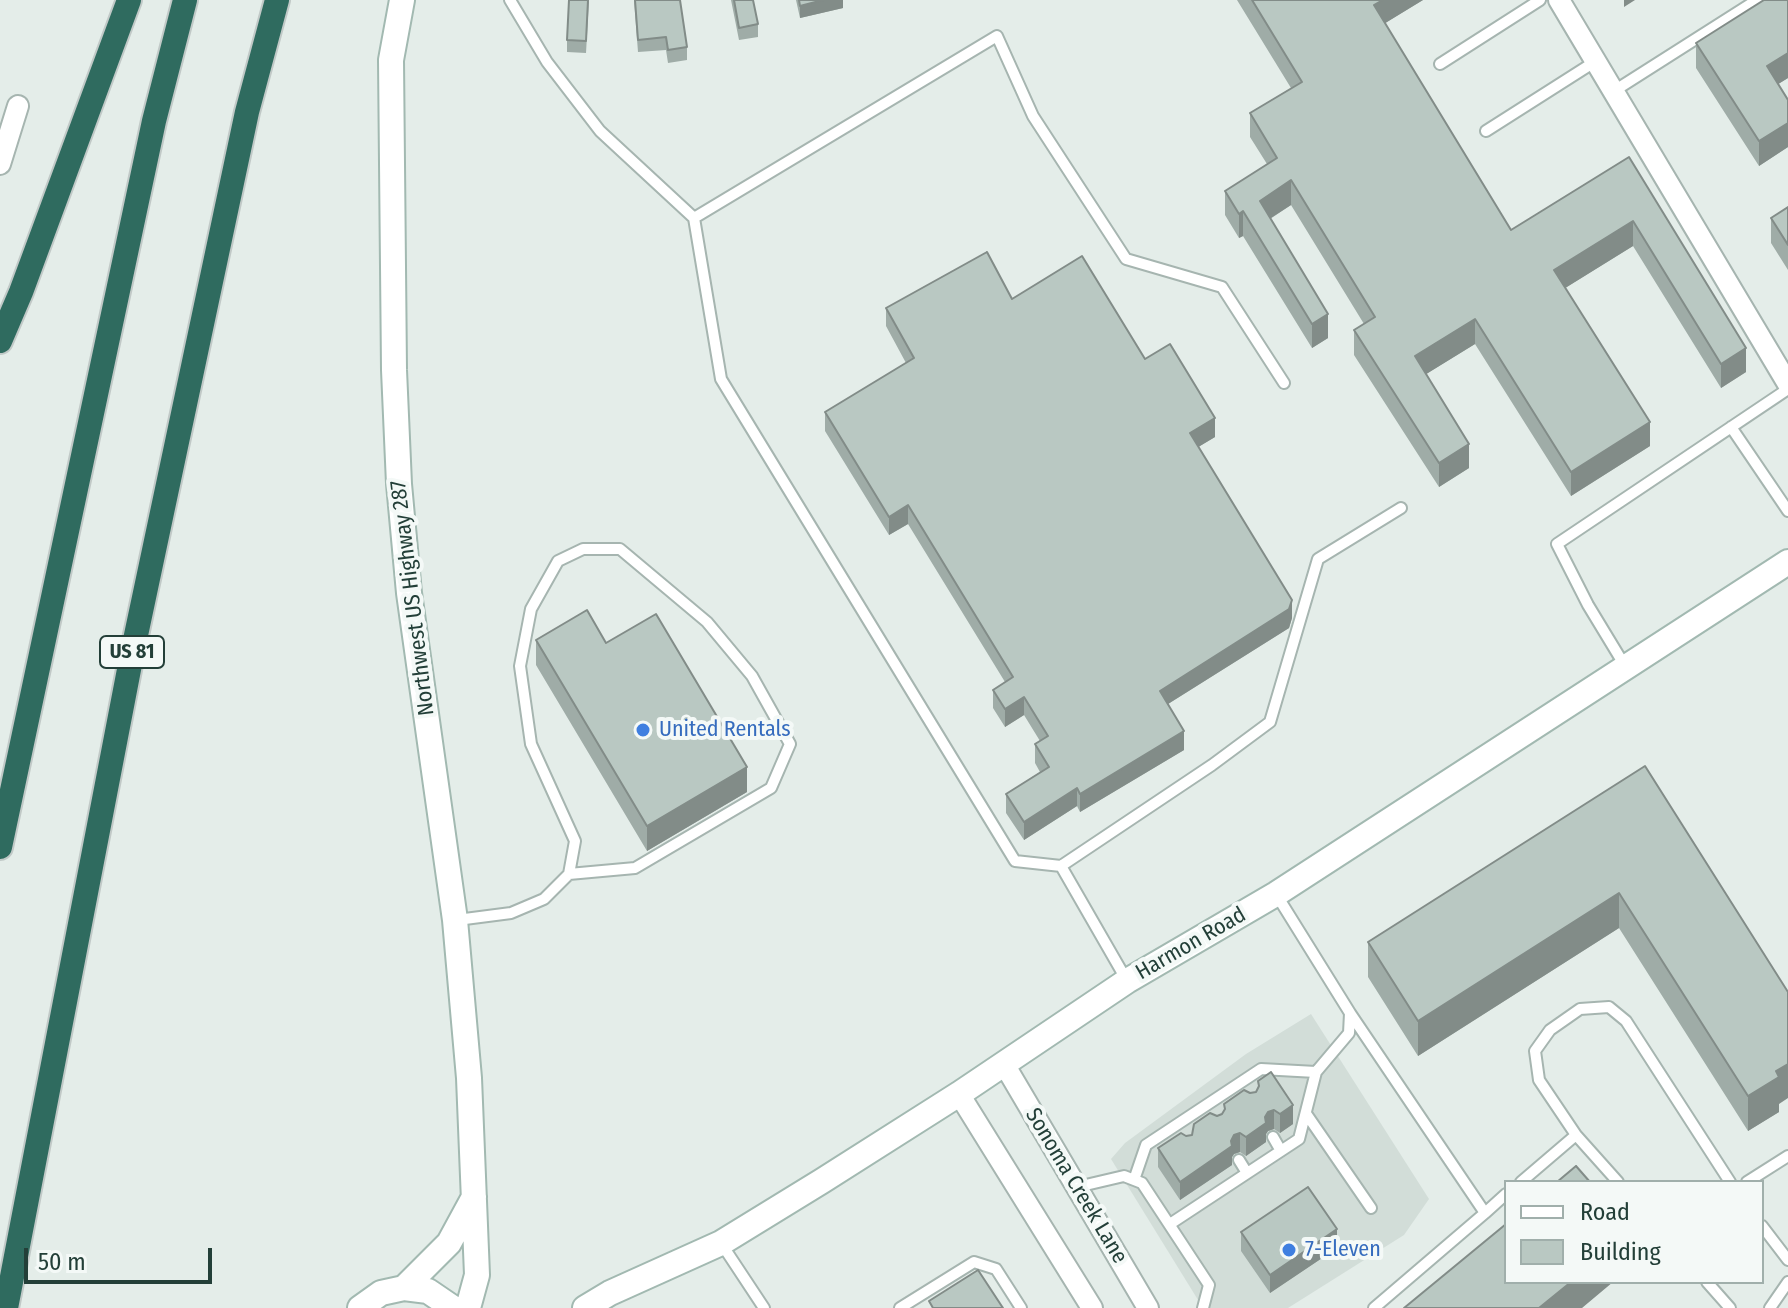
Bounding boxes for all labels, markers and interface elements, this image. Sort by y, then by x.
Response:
street label: Northwest US Highway 287 [385,479,441,717]
road number: US 81 [100,636,164,668]
place label: United Rentals [659,717,791,743]
marker: United Rentals [634,721,652,739]
street label: Harmon Road [1131,902,1251,986]
street label: Sonoma Creek Lane [1019,1104,1133,1268]
legend [1504,1180,1764,1284]
text: Road [1580,1198,1630,1226]
scale bar [28,1232,216,1282]
place label: 7-Eleven [1305,1237,1381,1263]
text: Building [1580,1238,1661,1266]
marker: 7-Eleven [1280,1241,1298,1259]
text: 50 m [38,1248,86,1276]

